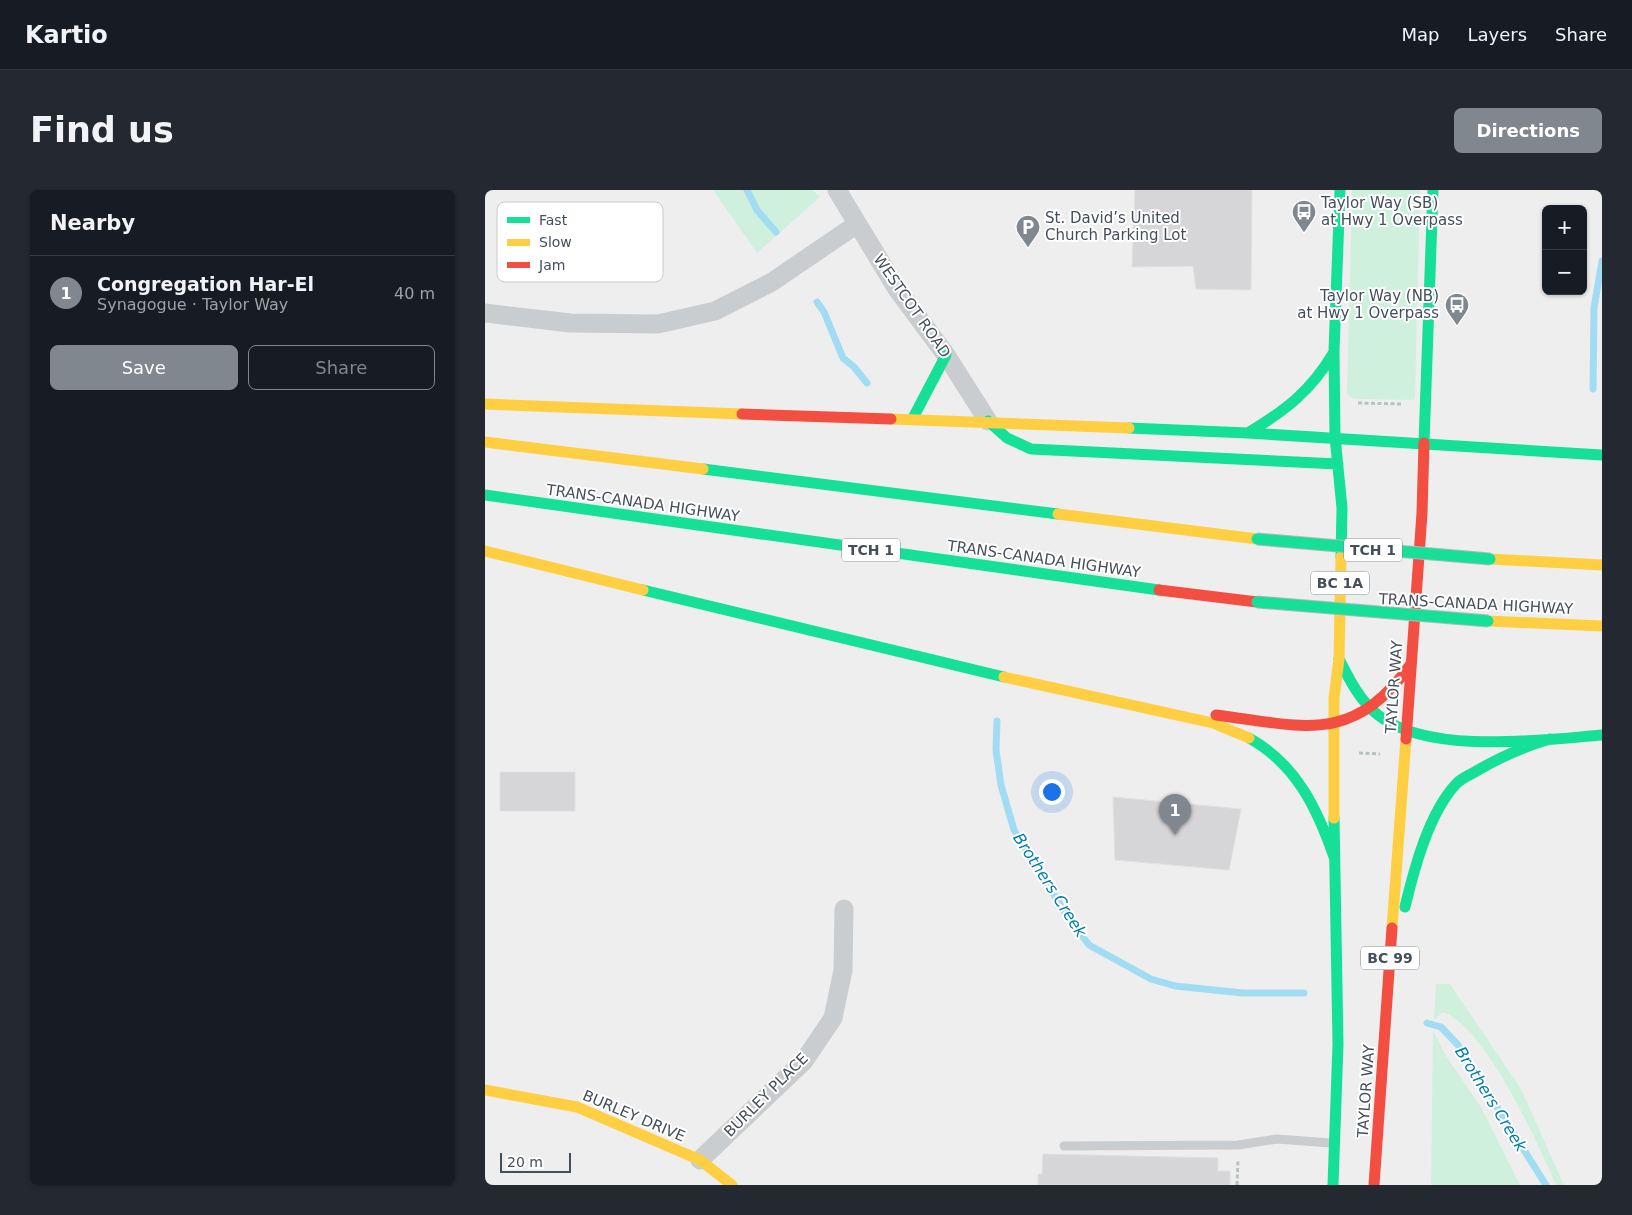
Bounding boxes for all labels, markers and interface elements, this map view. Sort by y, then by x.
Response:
text: Kartio [25,21,108,49]
text: Map [1401,24,1439,45]
text: Layers [1467,24,1527,45]
text: Share [1555,24,1607,45]
button: Directions [1454,108,1602,153]
text: Find us [30,110,174,150]
place label: Taylor Way (SB) at Hwy 1 Overpass [1320,194,1463,229]
bus stop icon: Taylor Way (SB) at Hwy 1 Overpass [1291,199,1317,233]
legend [497,202,663,282]
map controls [1542,205,1587,295]
button: + [1542,205,1587,250]
place label: St. David’s United Church Parking Lot [1045,209,1186,244]
text: Nearby [50,211,135,235]
text: Fast [539,212,568,228]
parking icon: St. David’s United Church Parking Lot [1015,214,1041,248]
text: Slow [539,234,572,250]
button: − [1542,250,1587,295]
street label: WESTCOT ROAD [870,251,954,361]
text: Jam [538,257,565,273]
text: Congregation Har-El [97,273,314,295]
text: 1 [60,284,72,303]
text: 40 m [394,284,435,303]
place label: Taylor Way (NB) at Hwy 1 Overpass [1297,287,1439,322]
bus stop icon: Taylor Way (NB) at Hwy 1 Overpass [1444,292,1470,326]
text: Synagogue · Taylor Way [97,295,288,314]
button: Save [50,345,238,390]
button: Share [248,345,435,390]
street label: TRANS-CANADA HIGHWAY [544,480,742,526]
street label: TRANS-CANADA HIGHWAY [945,536,1143,582]
road number: TCH 1 [842,538,900,562]
road number: TCH 1 [1344,538,1402,562]
road number: BC 1A [1311,572,1369,594]
street label: TRANS-CANADA HIGHWAY [1377,590,1575,618]
street label: TAYLOR WAY [1382,639,1406,735]
your location [1039,779,1065,805]
pin: 1 [1159,794,1191,835]
water label: Brothers Creek [1009,829,1091,941]
road number: BC 99 [1361,946,1419,970]
street label: TAYLOR WAY [1354,1043,1378,1139]
water label: Brothers Creek [1451,1043,1531,1156]
street label: BURLEY PLACE [720,1049,812,1141]
street label: BURLEY DRIVE [580,1086,688,1146]
scale bar [500,1150,571,1173]
text: 20 m [507,1154,543,1170]

